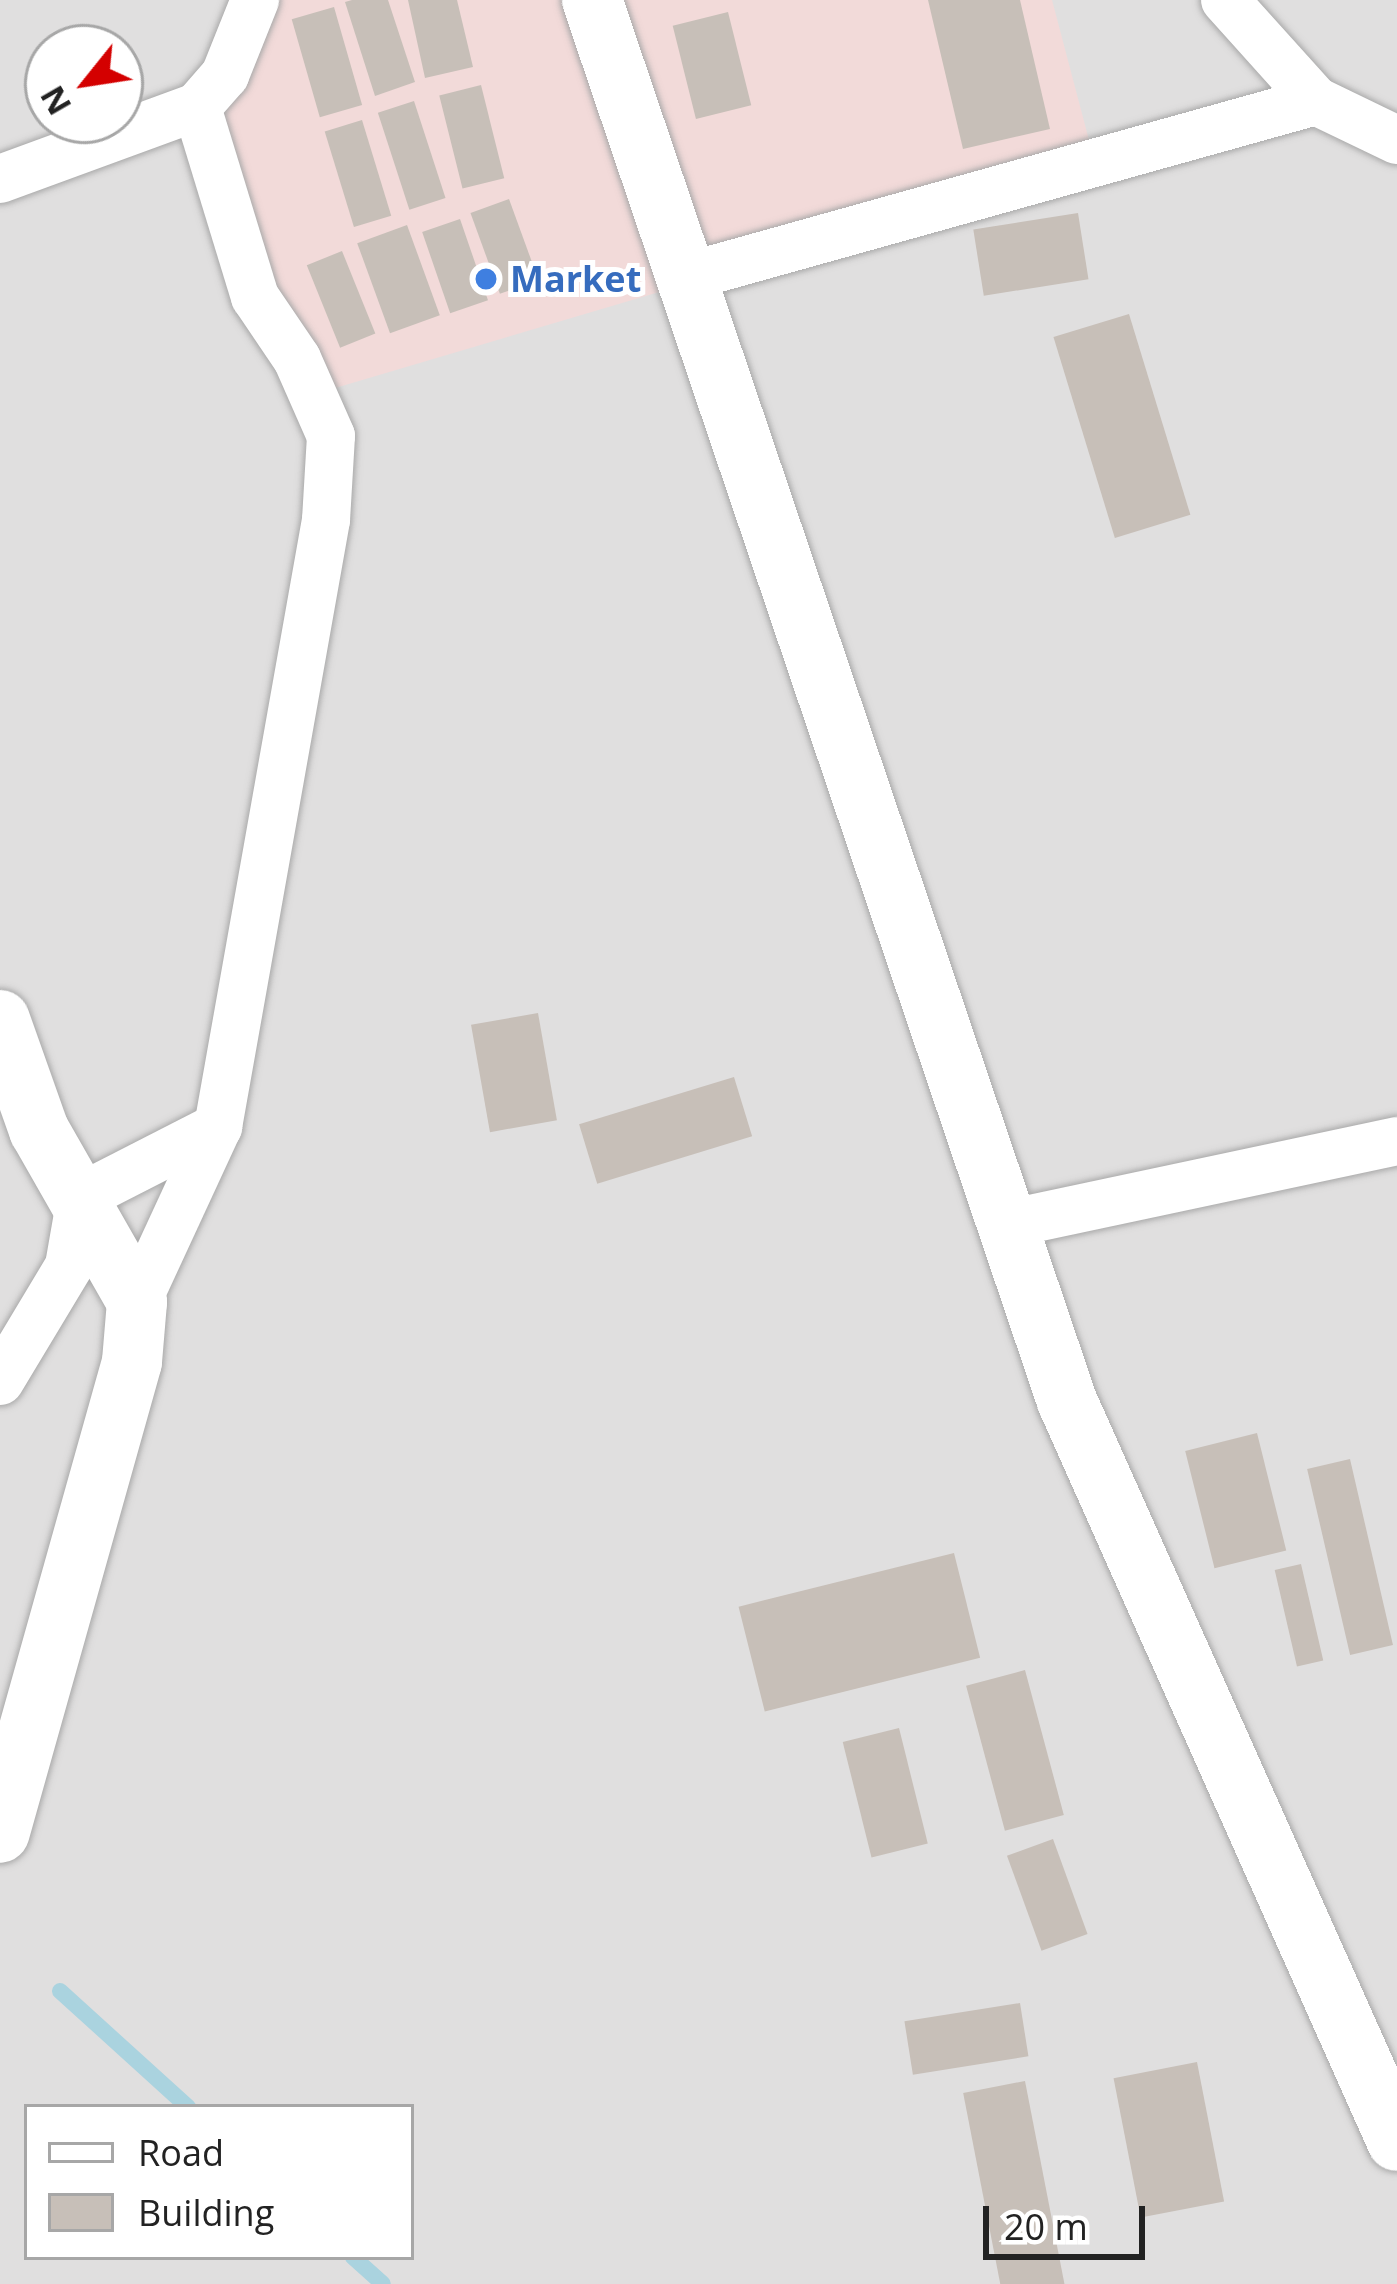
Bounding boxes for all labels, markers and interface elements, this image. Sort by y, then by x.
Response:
north arrow [24,24,144,144]
text: N [29,78,81,124]
place label: Market [510,257,641,301]
marker: Market [473,266,499,292]
legend [24,2104,414,2260]
text: Road [138,2128,224,2177]
scale bar [989,2182,1151,2256]
text: Building [138,2188,274,2237]
text: 20 m [1004,2202,1088,2251]

